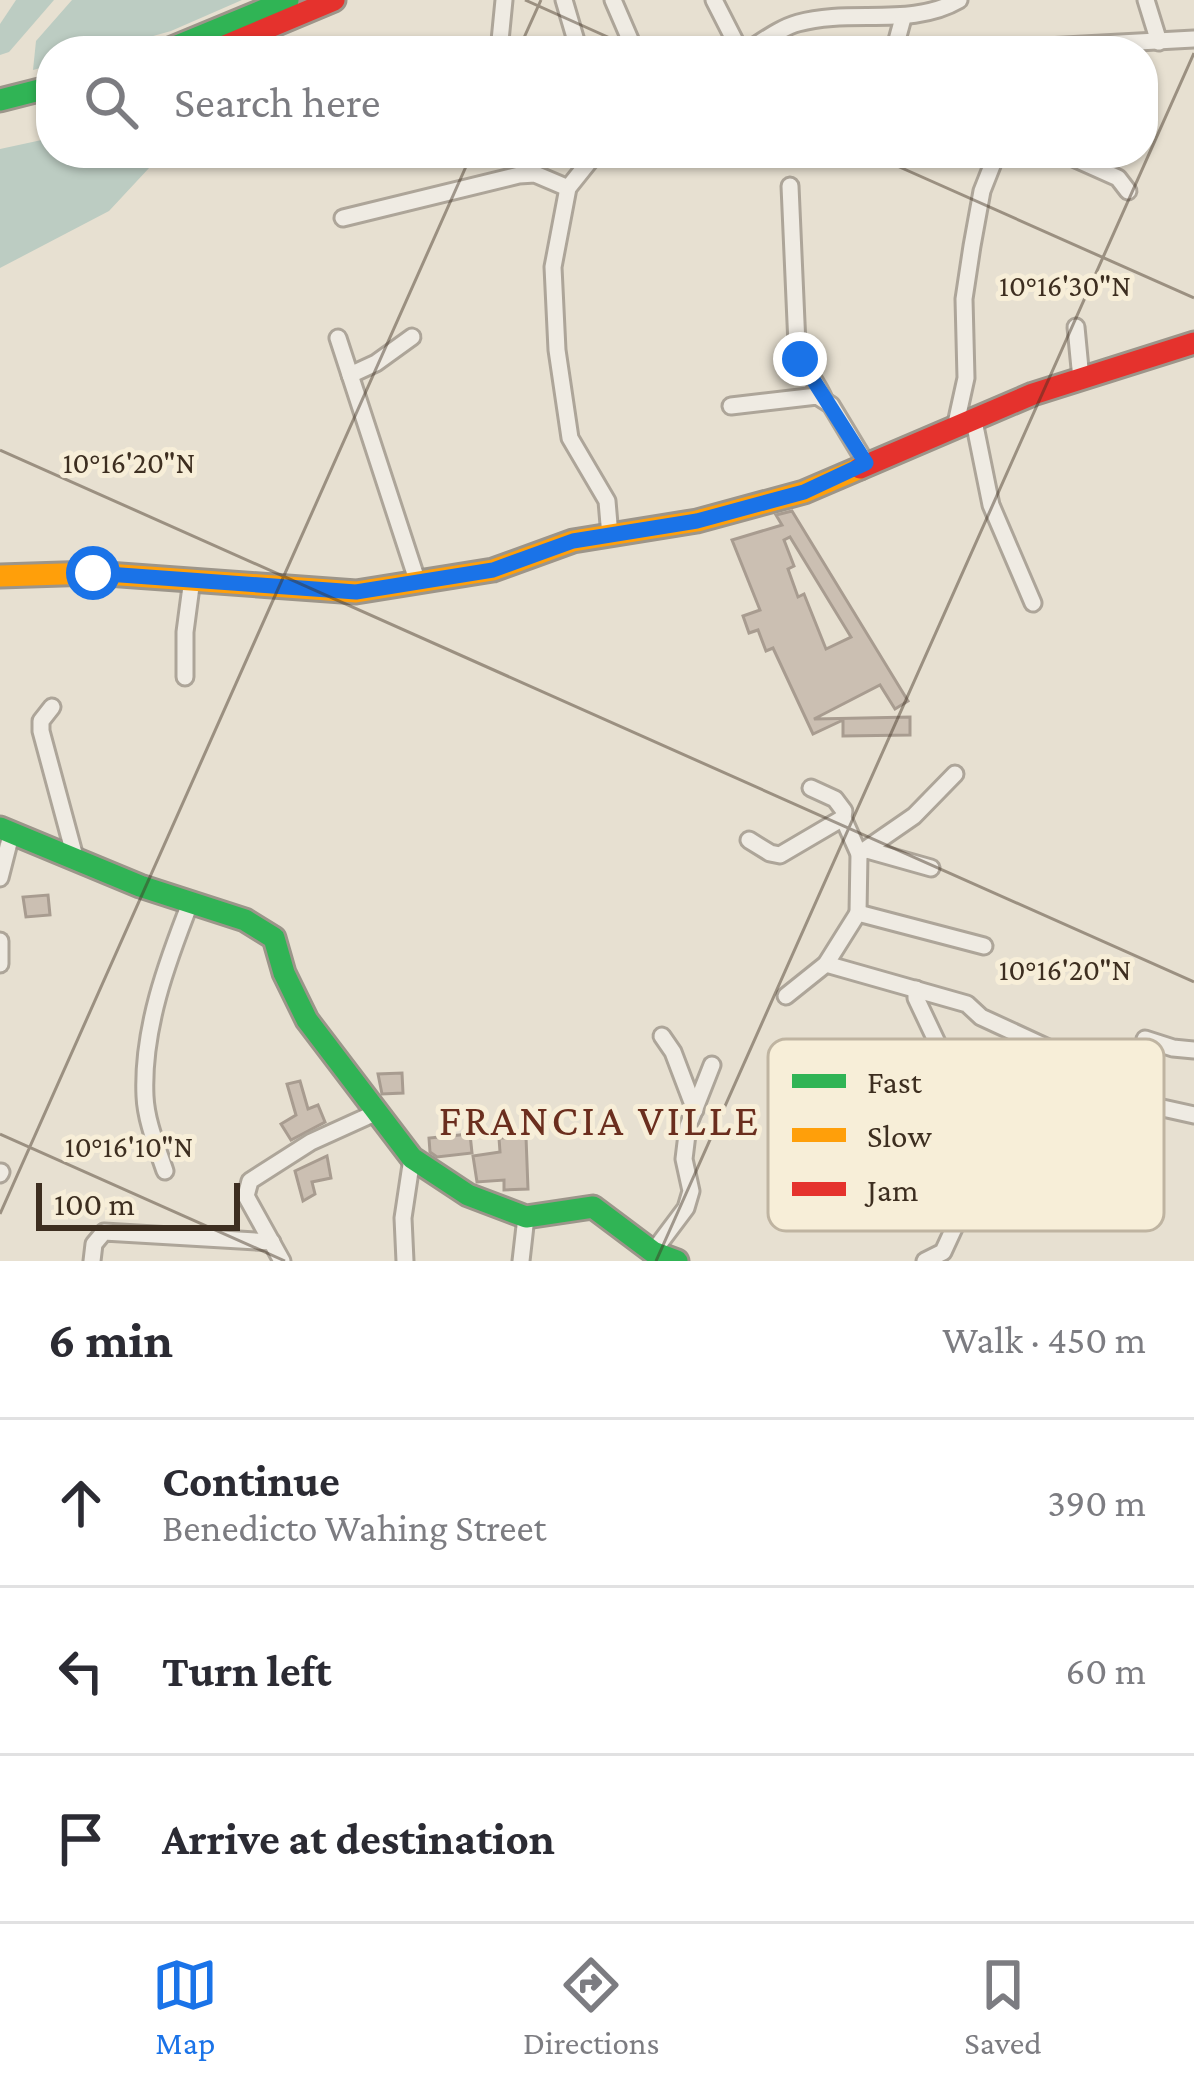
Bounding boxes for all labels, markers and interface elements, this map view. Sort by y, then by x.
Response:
search box [36,36,1158,168]
icon: search [78,69,144,135]
text: Search here [174,77,381,127]
text: 10°16'30"N [999,269,1131,302]
route end [773,332,827,386]
text: 10°16'20"N [63,446,195,479]
route start [66,546,120,600]
text: 10°16'20"N [999,953,1131,986]
legend [768,1039,1164,1231]
text: Fast [867,1063,923,1100]
district label: FRANCIA VILLE [439,1095,761,1145]
text: Slow [867,1117,932,1154]
text: 10°16'10"N [65,1130,193,1163]
text: Jam [864,1171,919,1208]
scale bar [36,1177,240,1230]
text: 100 m [54,1185,135,1222]
text: 6 min [48,1311,173,1368]
text: Walk · 450 m [942,1318,1146,1361]
text: Continue [162,1456,340,1506]
icon: ahead [48,1470,114,1536]
text: 390 m [1047,1481,1146,1524]
text: Benedicto Wahing Street [162,1506,547,1549]
icon: left [48,1638,114,1704]
text: Turn left [162,1646,331,1696]
text: 60 m [1065,1649,1146,1692]
icon: arrive [48,1806,114,1872]
text: Arrive at destination [162,1814,555,1864]
tab: Map [152,1952,218,2061]
tab: Directions [523,1952,660,2061]
tab: Saved [964,1952,1042,2061]

